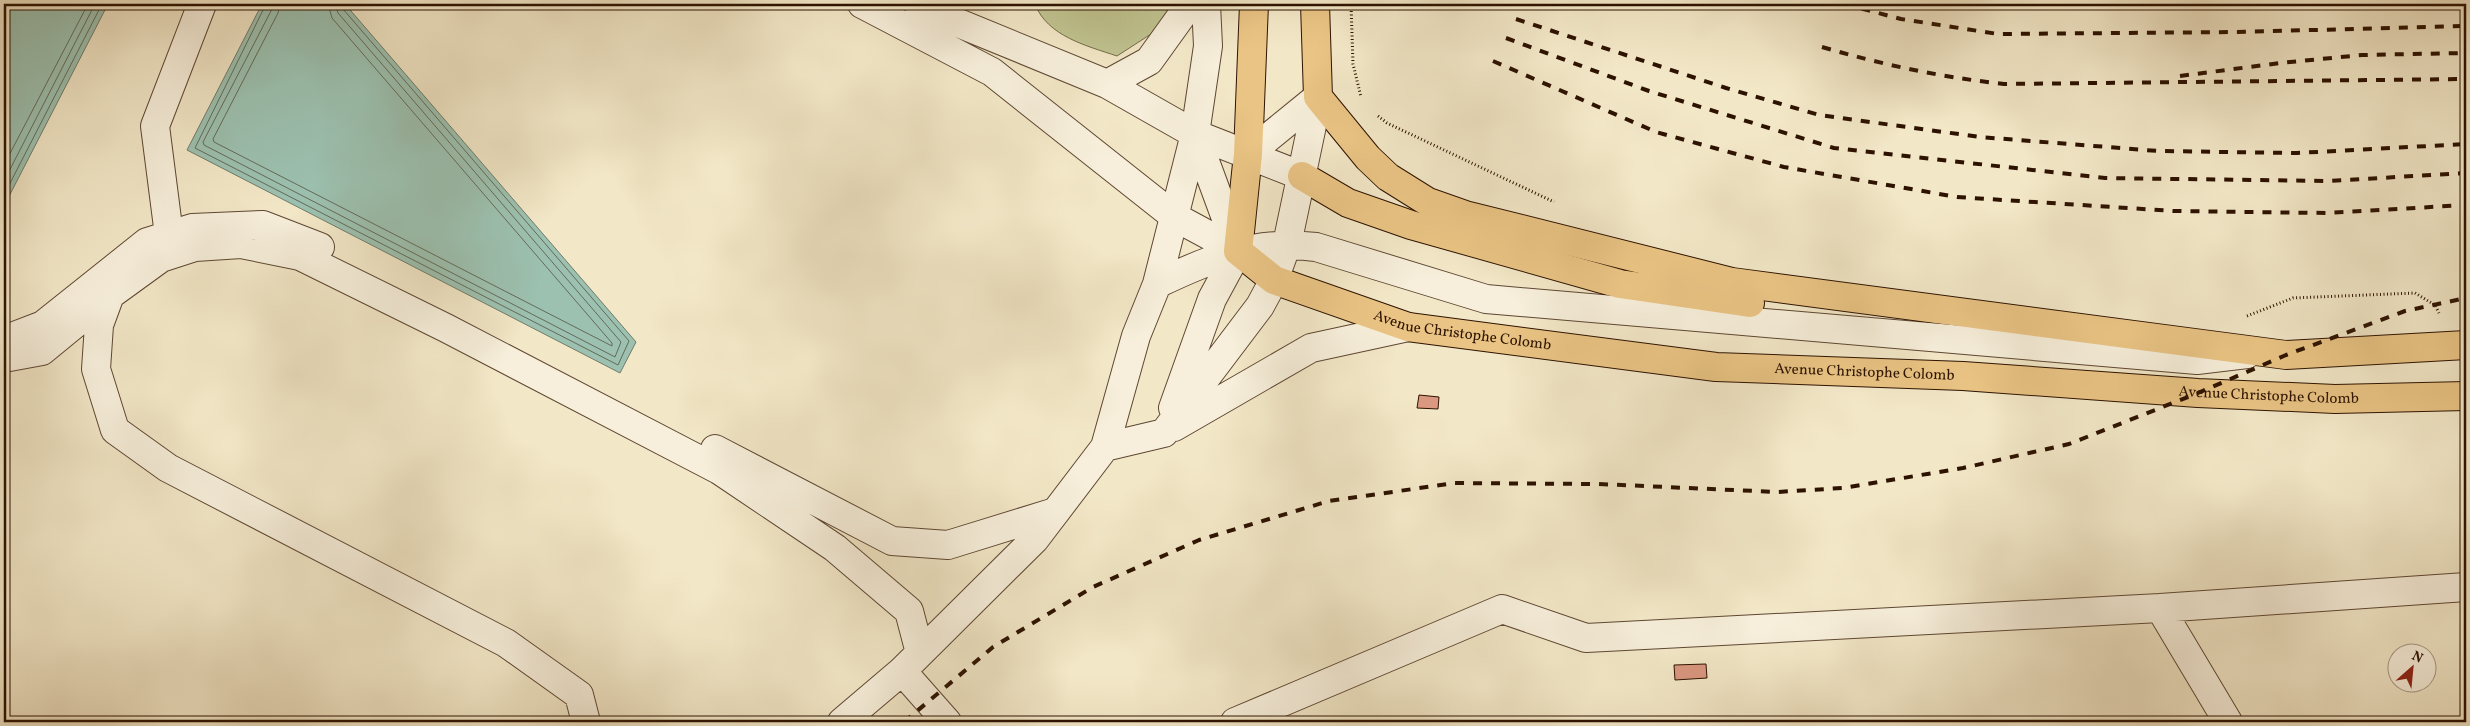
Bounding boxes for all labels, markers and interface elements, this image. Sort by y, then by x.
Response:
street label: Avenue Christophe Colomb [1370,305,1552,356]
street label: Avenue Christophe Colomb [1774,359,1955,386]
street label: Avenue Christophe Colomb [2178,381,2359,410]
north arrow [2388,644,2438,694]
text: N [2408,647,2426,669]

